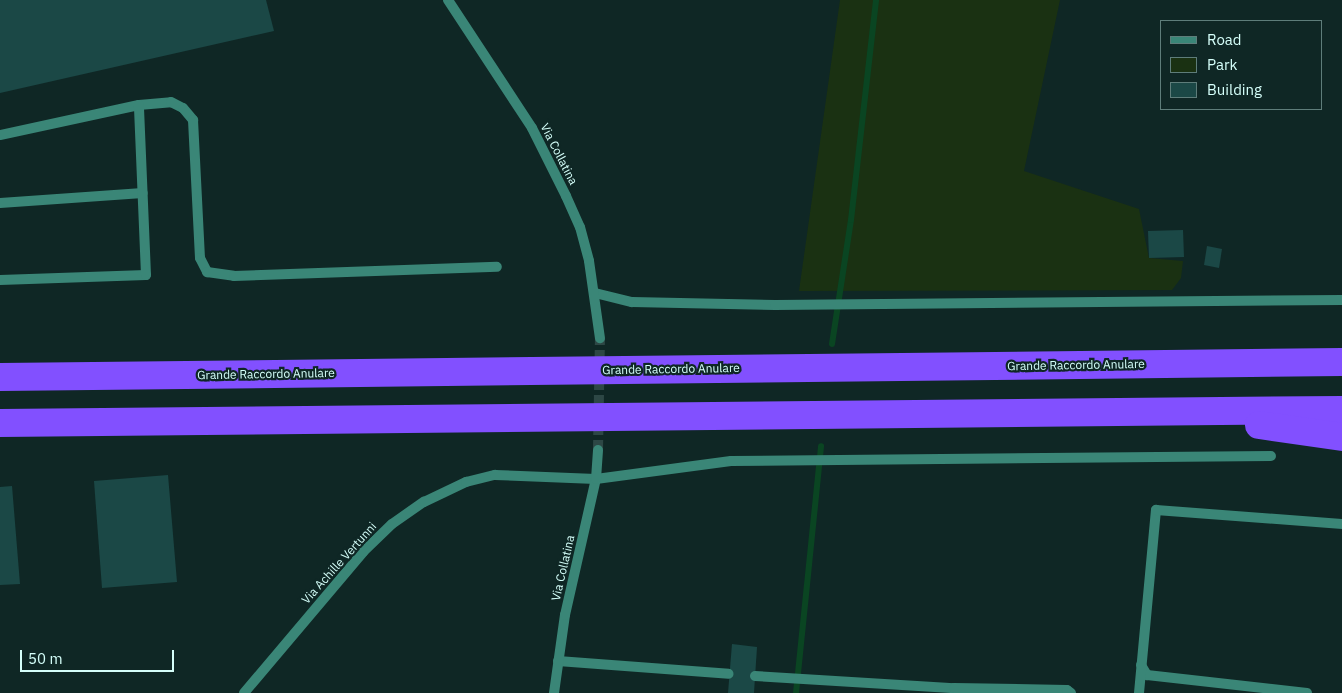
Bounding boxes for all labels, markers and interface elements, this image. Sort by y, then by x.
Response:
legend [1160,20,1322,110]
text: Road [1207,30,1242,49]
text: Park [1207,55,1237,74]
text: Building [1207,80,1262,99]
street label: Via Collatina [537,121,581,187]
street label: Grande Raccordo Anulare [1007,357,1145,373]
street label: Grande Raccordo Anulare [602,361,740,377]
street label: Grande Raccordo Anulare [197,366,335,382]
street label: Via Achille Vertunni [299,519,379,607]
street label: Via Collatina [548,534,578,602]
scale bar [22,640,176,672]
text: 50 m [28,649,63,668]

